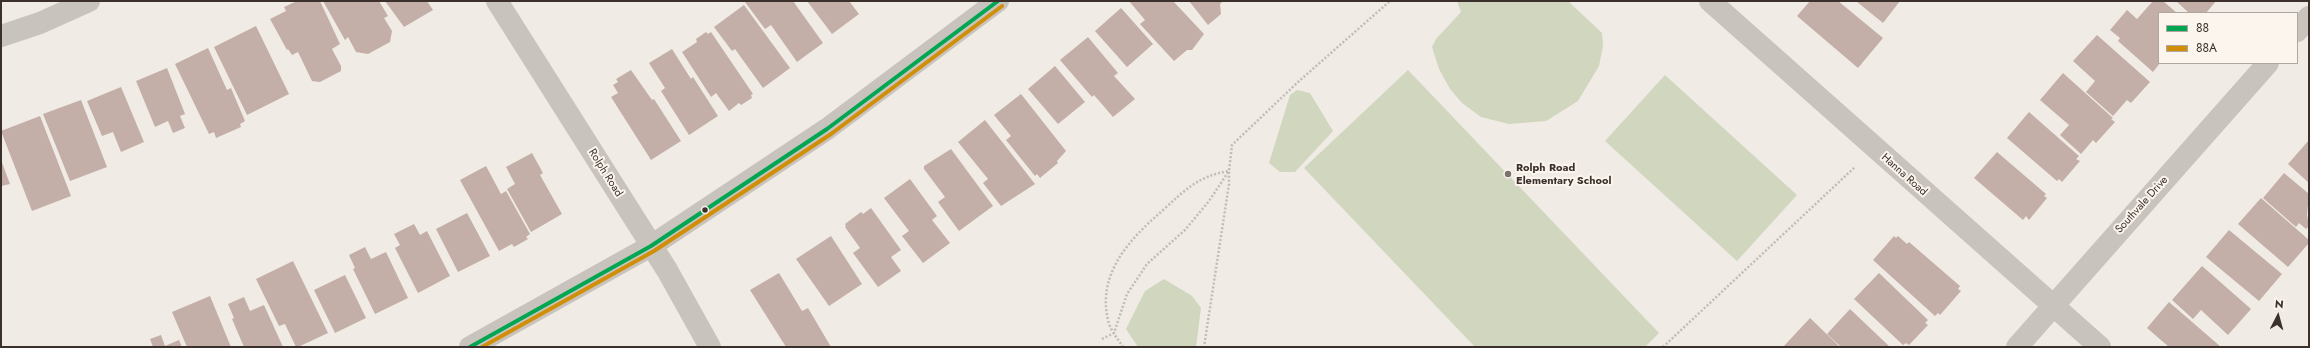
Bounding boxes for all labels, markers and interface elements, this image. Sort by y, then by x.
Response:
legend [2158,12,2298,64]
text: 88 [2196,19,2209,37]
text: 88A [2196,39,2217,57]
street label: Rolph Road [585,147,625,199]
street label: Hanna Road [1878,151,1930,199]
place label: Rolph Road Elementary School [1516,161,1611,187]
marker: Rolph Road Elementary School [1503,169,1513,179]
street label: Southvale Drive [2113,174,2171,236]
unlabelled marker [700,205,710,215]
north arrow [2258,296,2298,336]
text: N [2274,296,2284,312]

